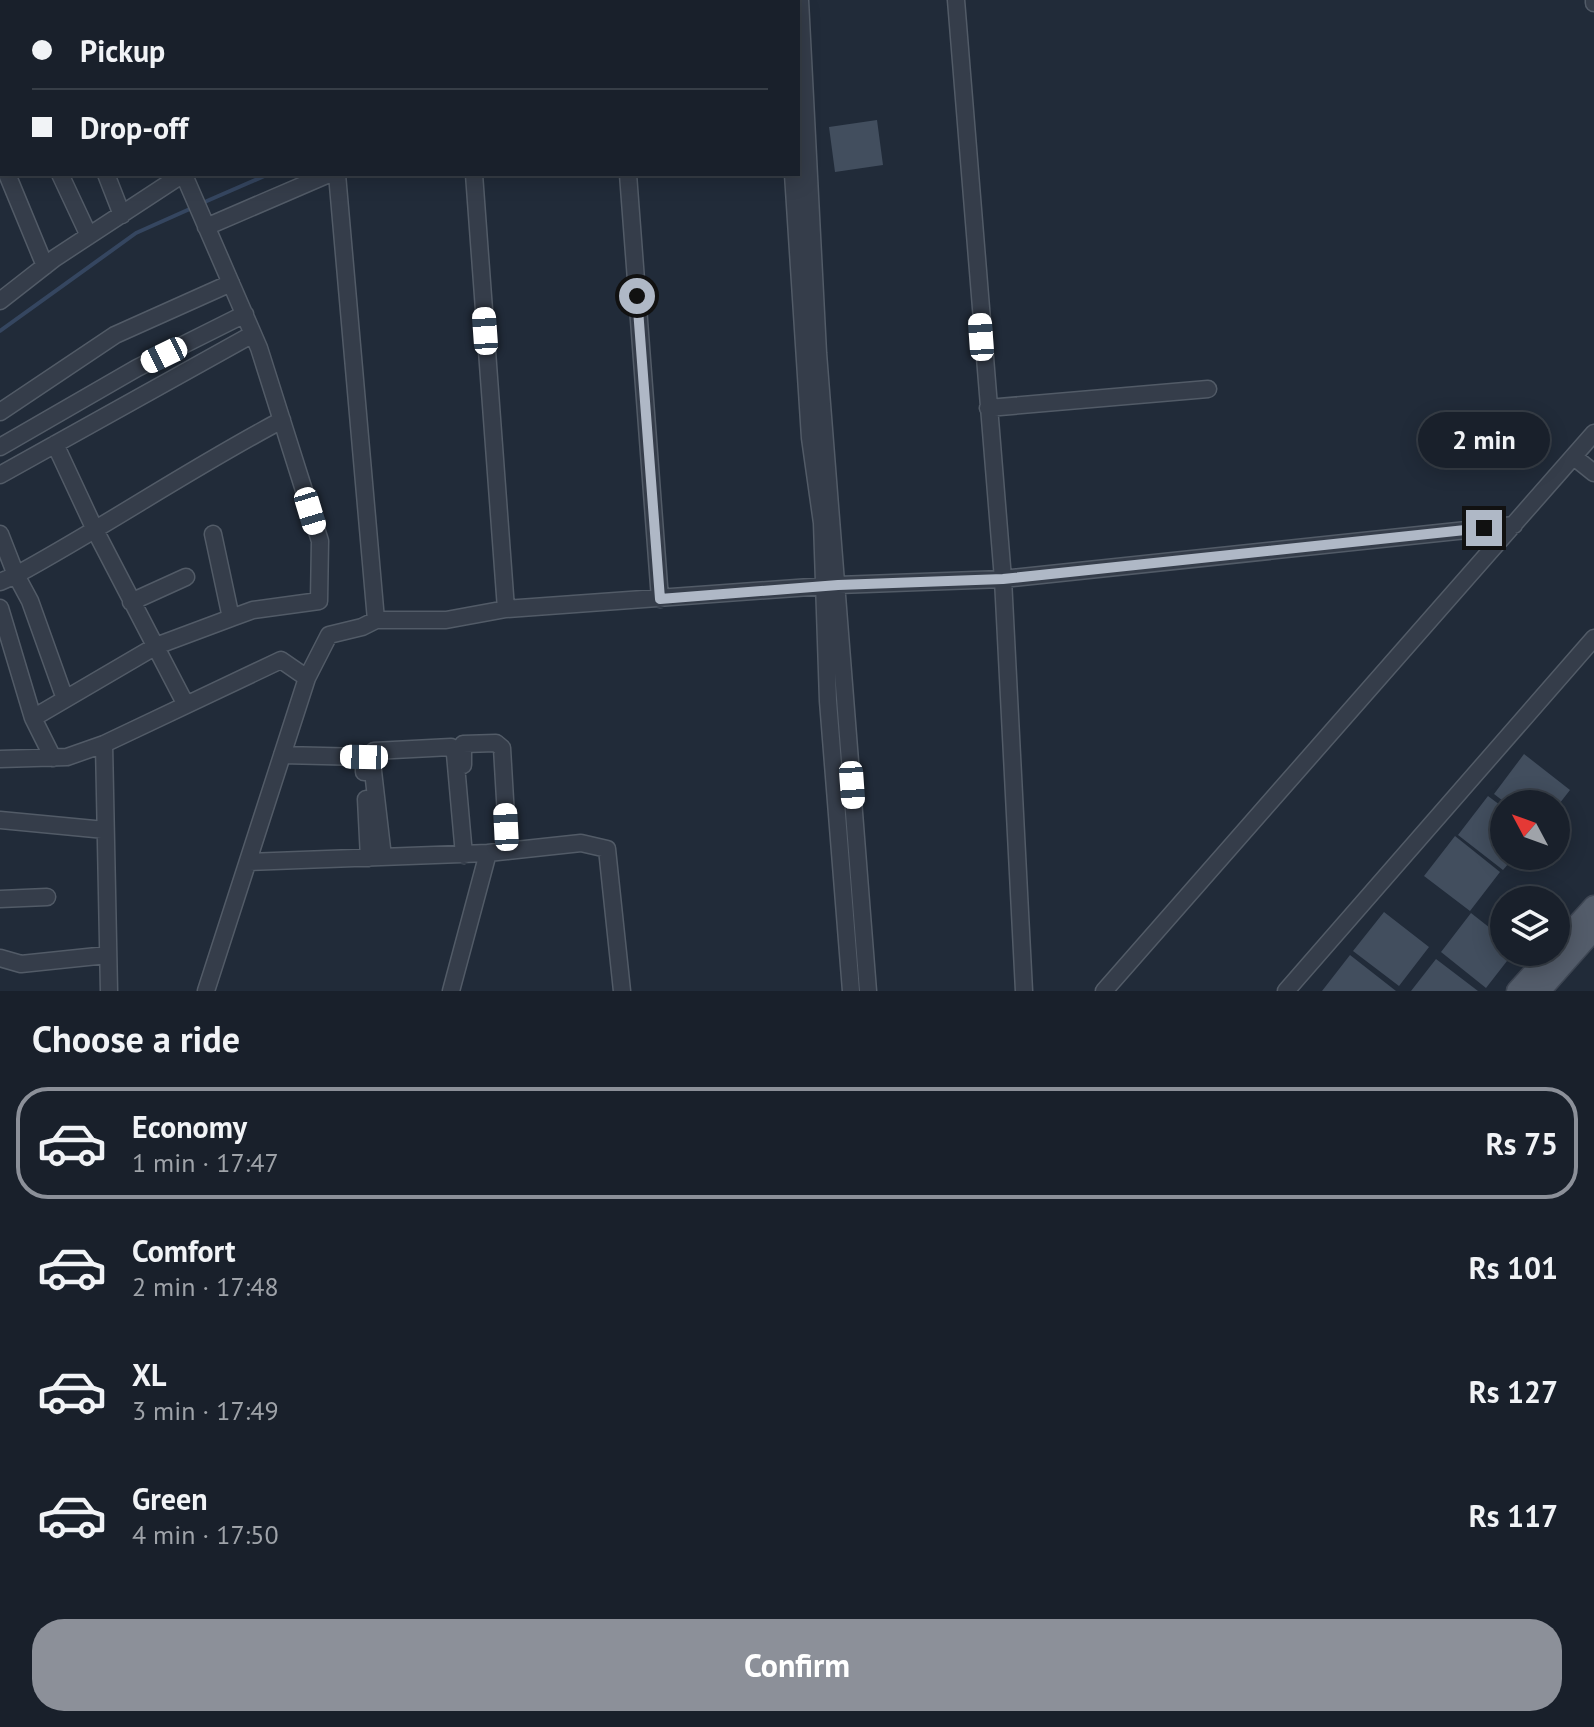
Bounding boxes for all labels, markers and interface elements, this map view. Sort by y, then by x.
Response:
text: Pickup [80,31,165,70]
text: Drop-off [80,108,188,147]
route start [619,278,655,314]
car [471,306,499,356]
car [967,312,995,362]
car [137,334,191,376]
callout: 2 min [1418,412,1550,468]
text: 2 min [1452,423,1516,456]
car [292,485,328,537]
route end [1466,510,1502,546]
car [340,745,388,769]
car [838,760,866,810]
north arrow [1490,790,1570,870]
map controls [1490,790,1570,966]
car [493,802,519,852]
button: layers [1490,886,1570,966]
text: Choose a ride [32,1015,240,1062]
icon: car [36,1107,108,1179]
text: Economy [132,1107,247,1146]
text: Rs 75 [1486,1124,1558,1163]
text: 1 min · 17:47 [132,1146,279,1179]
icon: car [36,1231,108,1303]
text: Comfort [132,1231,235,1270]
text: Rs 101 [1469,1248,1558,1287]
text: 2 min · 17:48 [132,1270,279,1303]
icon: car [36,1355,108,1427]
text: XL [132,1355,166,1394]
text: Rs 127 [1469,1372,1558,1411]
text: 3 min · 17:49 [132,1394,279,1427]
icon: car [36,1479,108,1551]
text: Green [132,1479,207,1518]
text: Rs 117 [1469,1496,1558,1535]
text: 4 min · 17:50 [132,1518,279,1551]
button: Confirm [32,1619,1562,1711]

